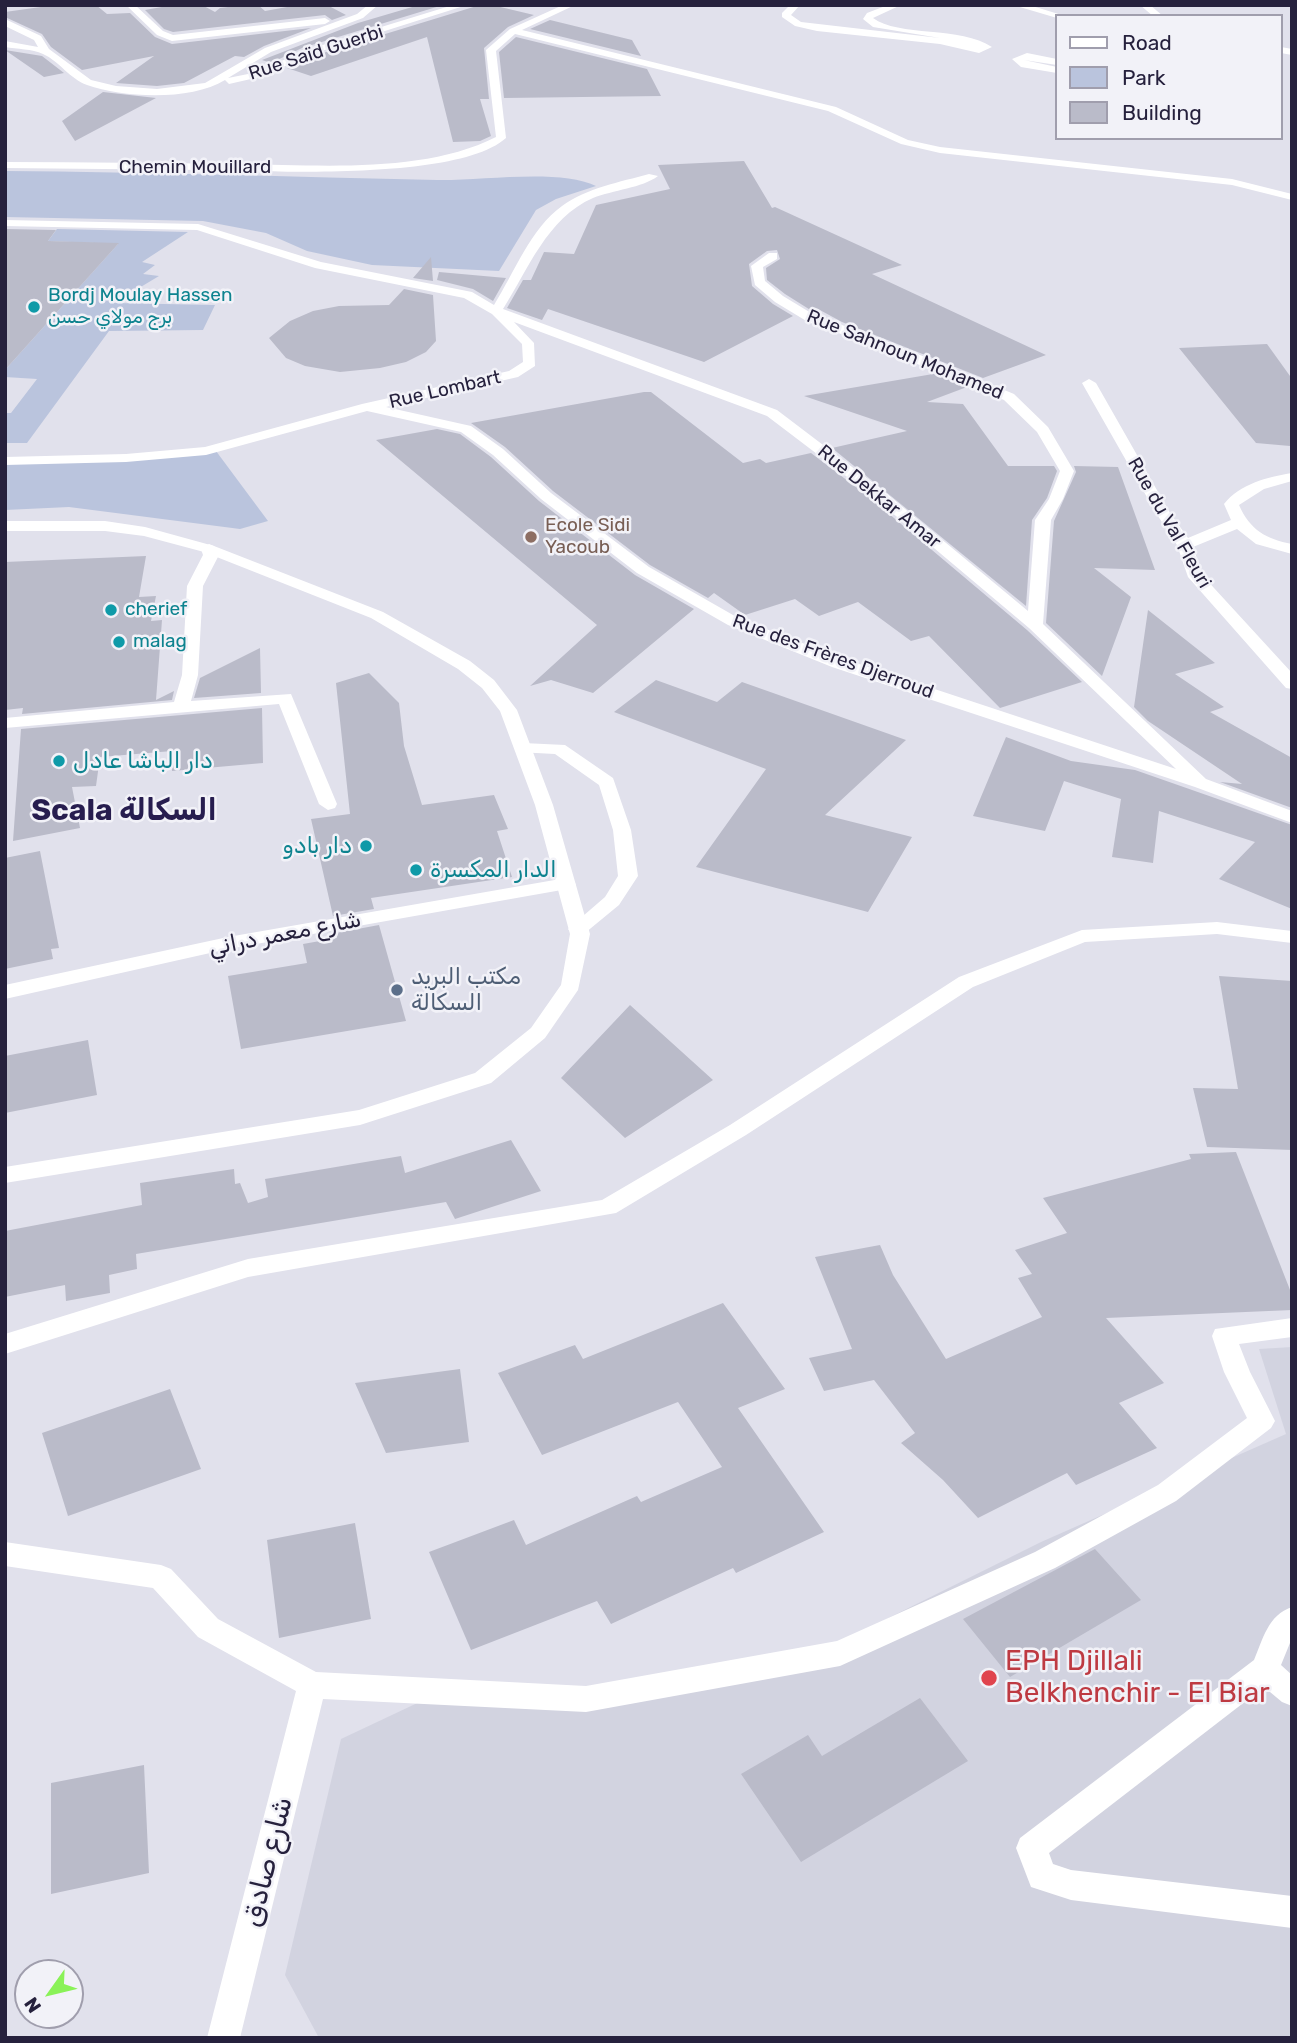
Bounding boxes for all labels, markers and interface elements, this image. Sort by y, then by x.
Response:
legend [1056,14,1283,140]
street label: Rue Saïd Guerbi [246,20,386,86]
text: Road [1122,30,1172,55]
text: Park [1122,65,1166,90]
text: Building [1122,100,1202,125]
street label: Chemin Mouillard [119,157,271,179]
place label: Bordj Moulay Hassen برج مولاي حسن [48,285,232,329]
marker: Bordj Moulay Hassen برج مولاي حسن [26,299,42,315]
street label: Rue Sahnoun Mohamed [803,305,1007,405]
street label: Rue Lombart [387,366,503,414]
street label: Rue Dekkar Amar [813,440,945,554]
street label: Rue du Val Fleuri [1122,454,1216,592]
place label: Ecole Sidi Yacoub [545,515,630,559]
marker: Ecole Sidi Yacoub [523,529,539,545]
place label: cherief [125,599,187,621]
marker: cherief [103,602,119,618]
street label: Rue des Frères Djerroud [729,610,937,704]
place label: malag [133,631,187,653]
marker: malag [111,634,127,650]
place label: دار الباشا عادل [73,747,213,775]
marker: دار الباشا عادل [51,753,67,769]
district label: Scala السكالة [31,793,217,829]
place label: دار بادو [283,832,352,860]
marker: دار بادو [358,838,374,854]
place label: الدار المكسرة [430,856,557,884]
marker: الدار المكسرة [408,862,424,878]
street label: شارع معمر دراني [206,906,364,962]
place label: مكتب البريد السكالة [411,963,521,1017]
marker: مكتب البريد السكالة [389,982,405,998]
place label: EPH Djillali Belkhenchir - El Biar [1005,1645,1270,1711]
marker: EPH Djillali Belkhenchir - El Biar [979,1668,999,1688]
street label: شارع صادق [236,1793,300,1931]
north arrow [14,1959,84,2029]
text: N [19,1993,46,2017]

